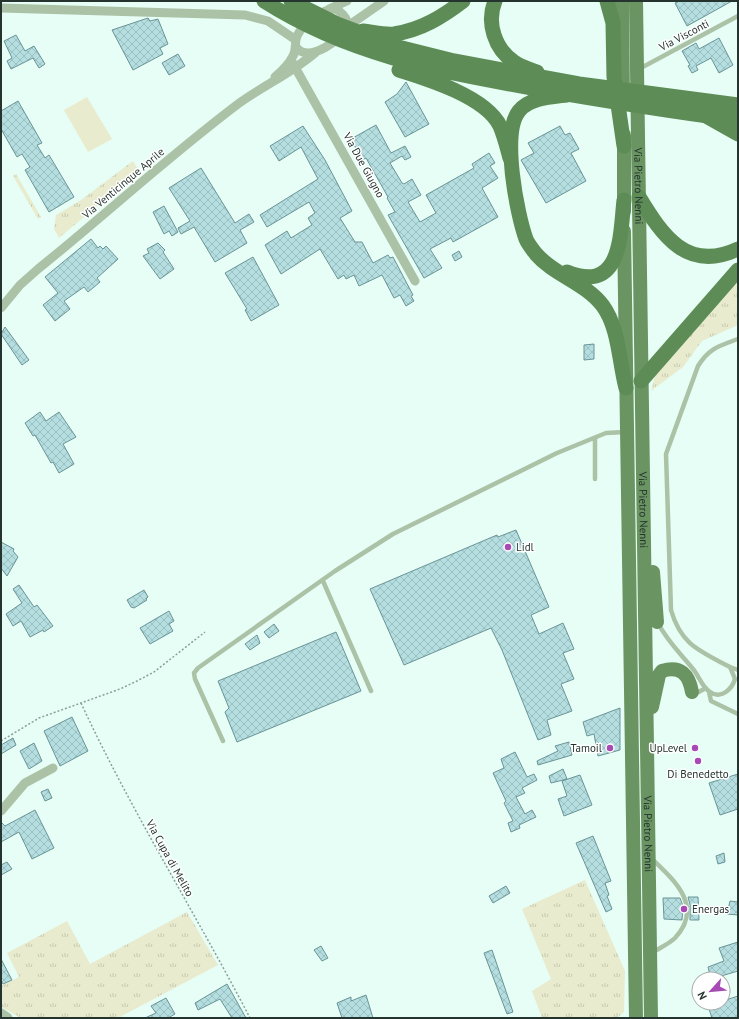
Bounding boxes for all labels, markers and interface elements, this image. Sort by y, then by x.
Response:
street label: Via Visconti [656,16,711,54]
street label: Via Due Giugno [340,129,388,200]
street label: Via Venticinque Aprile [78,144,167,222]
street label: Via Pietro Nenni [631,147,646,224]
street label: Via Pietro Nenni [636,471,651,548]
place label: Lidl [516,540,535,554]
marker: Lidl [503,542,513,552]
place label: Tamoil [571,741,603,755]
place label: UpLevel [650,741,688,755]
marker: Tamoil [605,743,615,753]
marker: UpLevel [690,743,700,753]
marker: Di Benedetto [693,756,703,766]
place label: Di Benedetto [667,767,729,781]
street label: Via Pietro Nenni [641,794,656,872]
street label: Via Cupa di Melito [143,816,197,899]
place label: Energas [692,902,730,916]
marker: Energas [679,904,689,914]
north arrow [691,971,731,1011]
text: N [694,989,710,1002]

